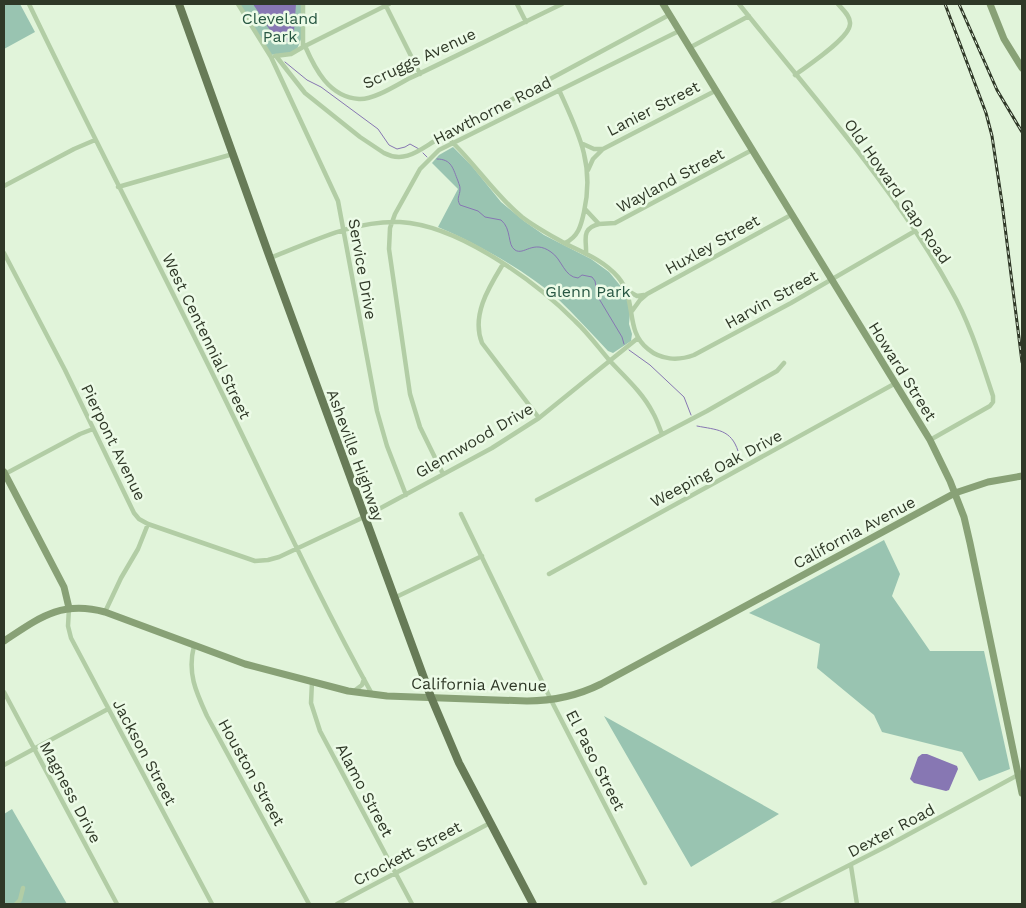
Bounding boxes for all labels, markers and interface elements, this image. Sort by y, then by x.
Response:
park label: Cleveland Park [242,9,318,46]
street label: Scruggs Avenue [360,24,479,93]
street label: Hawthorne Road [430,72,555,148]
street label: Lanier Street [604,77,703,140]
street label: Old Howard Gap Road [840,115,955,267]
street label: Wayland Street [613,144,728,217]
street label: Huxley Street [662,210,763,278]
street label: Service Drive [344,217,381,321]
street label: West Centennial Street [158,250,255,422]
street label: Harvin Street [721,266,821,333]
park label: Glenn Park [545,282,631,301]
street label: Howard Street [865,318,941,425]
street label: Pierpont Avenue [77,381,150,504]
street label: Asheville Highway [323,387,389,525]
street label: Glennwood Drive [412,399,537,482]
street label: Weeping Oak Drive [647,426,785,511]
street label: California Avenue [790,492,919,573]
street label: California Avenue [411,674,547,695]
street label: Jackson Street [109,696,181,809]
street label: El Paso Street [562,707,629,814]
street label: Houston Street [214,715,289,829]
street label: Magness Drive [36,738,105,846]
street label: Alamo Street [332,740,397,840]
street label: Dexter Road [845,800,938,861]
street label: Crockett Street [350,817,465,890]

